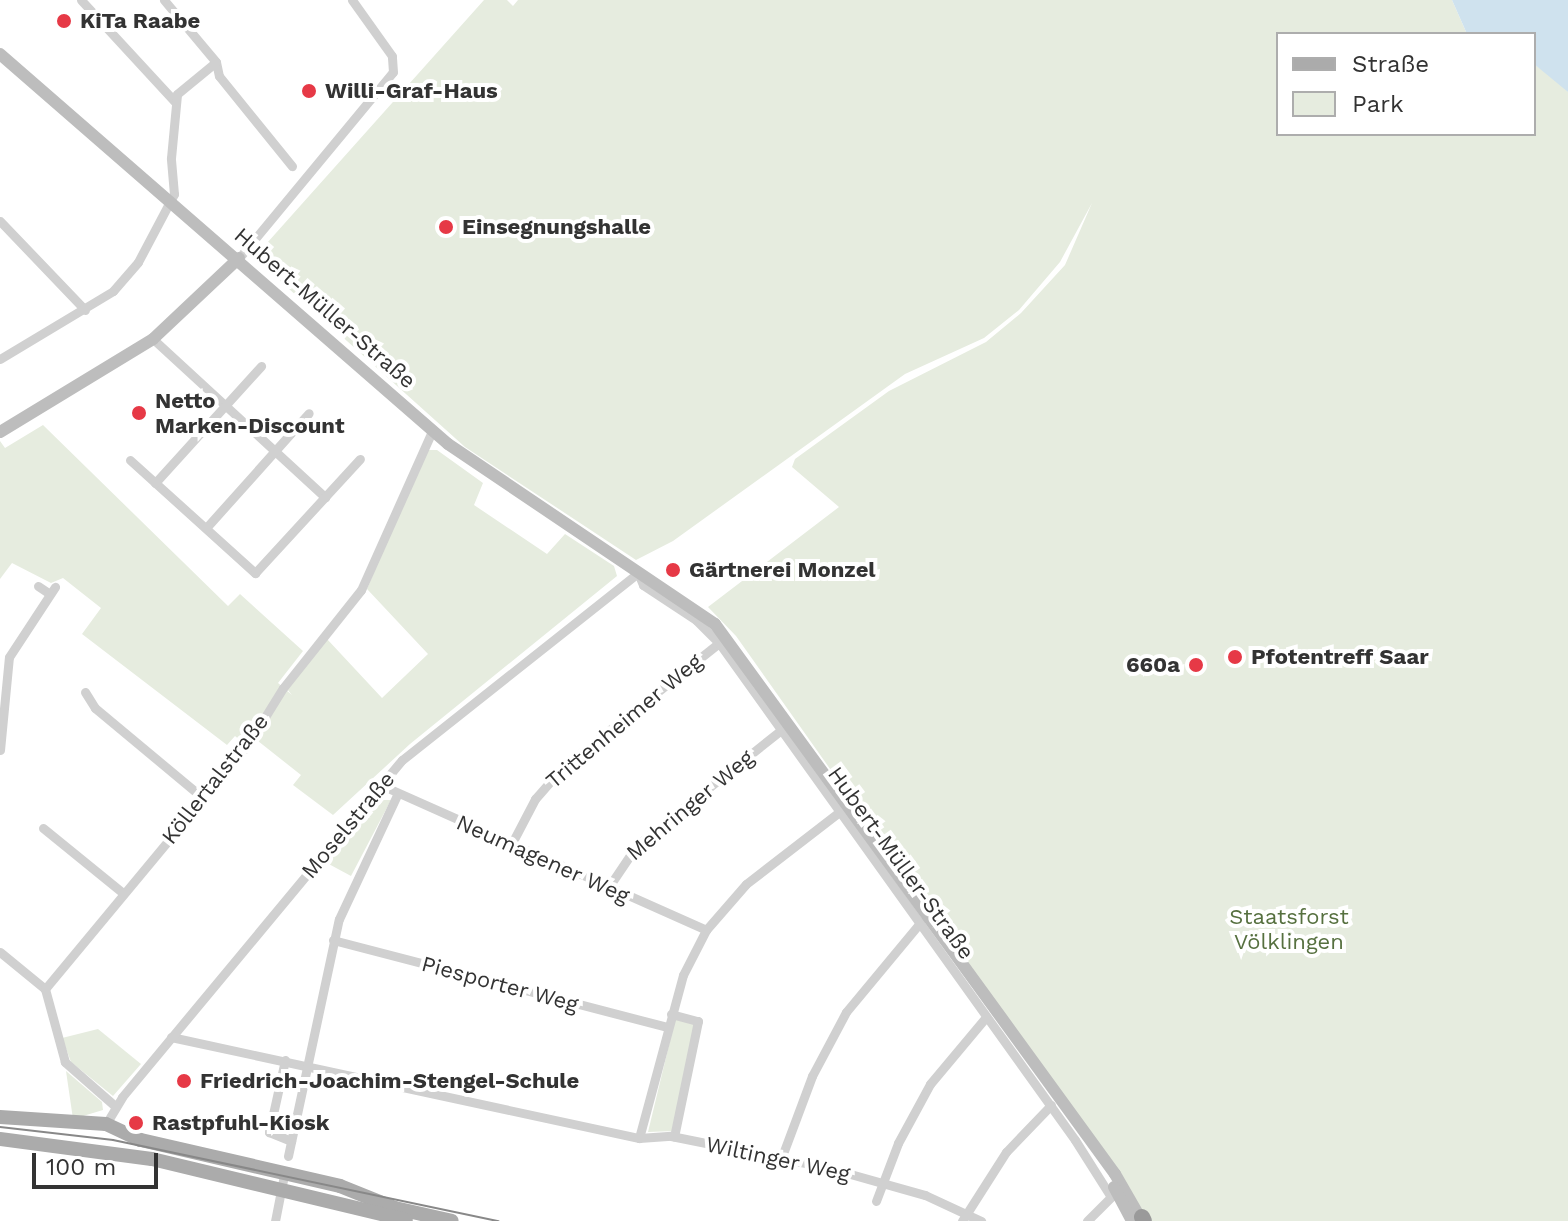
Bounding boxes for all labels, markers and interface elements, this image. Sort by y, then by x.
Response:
place label: KiTa Raabe [80,8,201,34]
marker: KiTa Raabe [55,12,73,30]
legend [1276,32,1536,136]
text: Straße [1352,50,1429,78]
place label: Willi-Graf-Haus [325,78,498,104]
marker: Willi-Graf-Haus [300,82,318,100]
text: Park [1352,90,1404,118]
place label: Einsegnungshalle [462,214,651,240]
marker: Einsegnungshalle [437,218,455,236]
street label: Hubert-Müller-Straße [229,222,421,394]
place label: Netto Marken-Discount [155,387,345,438]
marker: Netto Marken-Discount [130,404,148,422]
place label: Gärtnerei Monzel [689,557,876,583]
marker: Gärtnerei Monzel [664,561,682,579]
place label: Pfotentreff Saar [1251,644,1429,670]
street label: Trittenheimer Weg [540,648,708,794]
marker: Pfotentreff Saar [1226,648,1244,666]
place label: 660a [1126,652,1180,678]
marker: 660a [1187,656,1205,674]
street label: Köllertalstraße [156,709,274,849]
street label: Mehringer Weg [621,744,759,866]
street label: Hubert-Müller-Straße [822,762,980,964]
street label: Moselstraße [296,766,400,884]
street label: Neumagener Weg [452,809,634,909]
park label: Staatsforst Völklingen [1229,903,1349,954]
street label: Piesporter Weg [418,950,582,1018]
place label: Friedrich-Joachim-Stengel-Schule [200,1068,579,1094]
marker: Friedrich-Joachim-Stengel-Schule [175,1072,193,1090]
place label: Rastpfuhl-Kiosk [152,1110,329,1136]
marker: Rastpfuhl-Kiosk [127,1114,145,1132]
street label: Wiltinger Weg [703,1131,853,1187]
scale bar [36,1137,162,1187]
text: 100 m [46,1153,116,1181]

